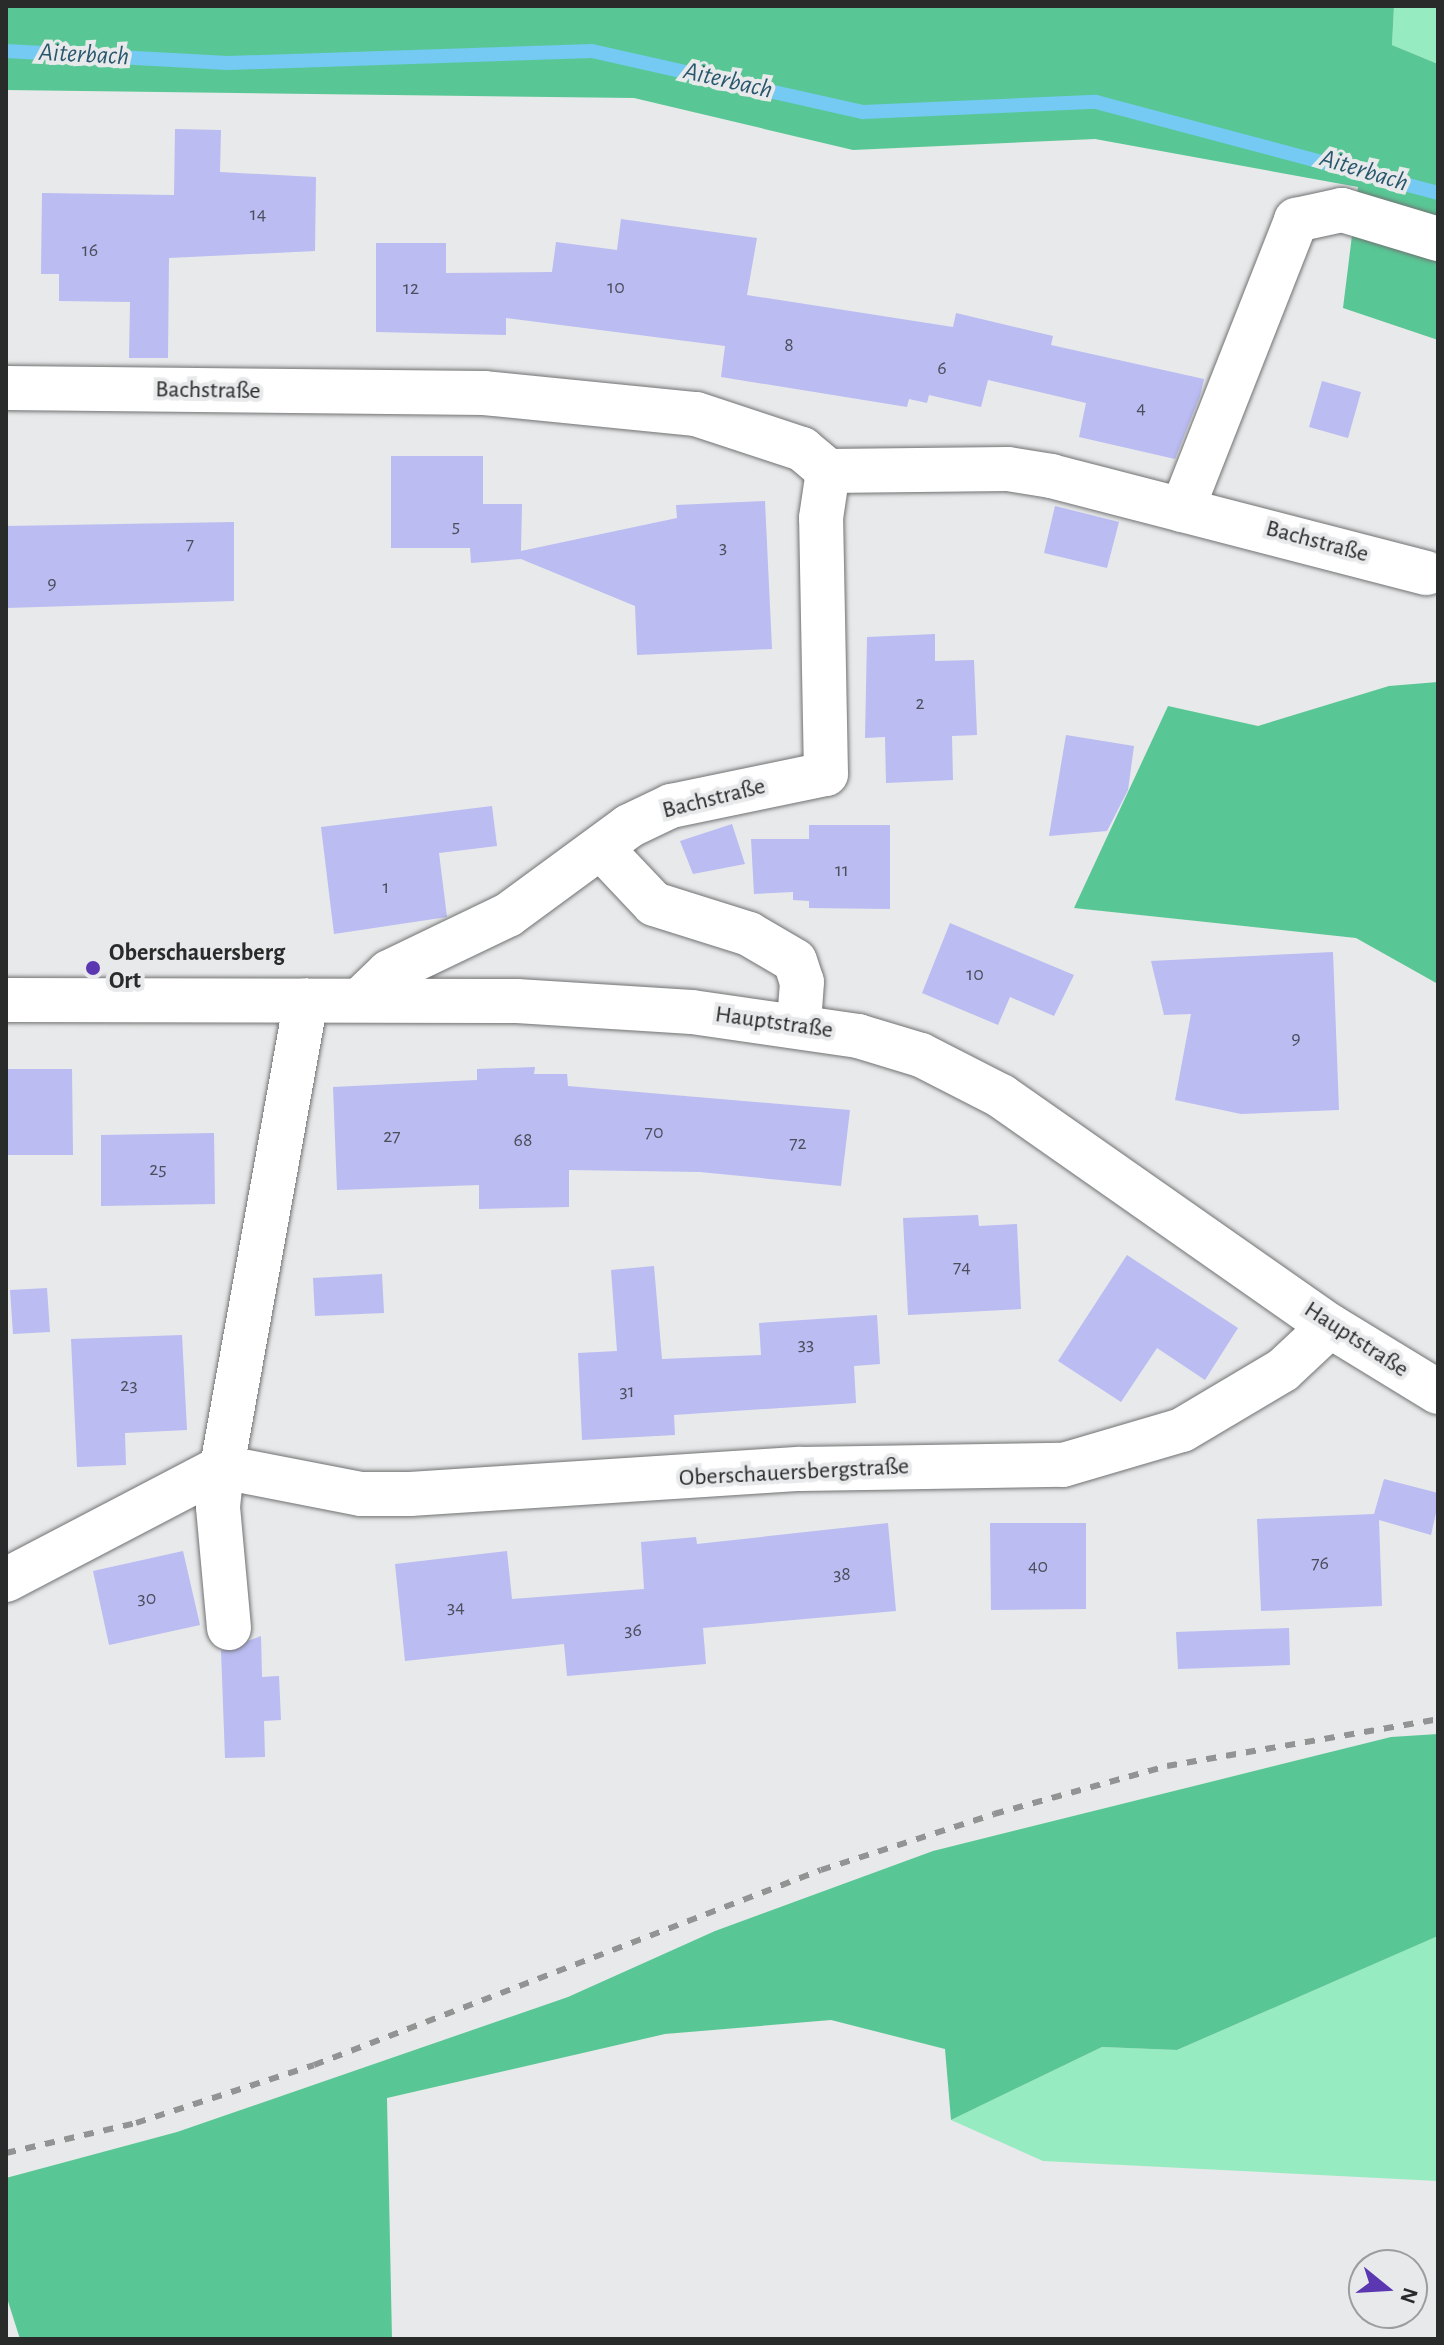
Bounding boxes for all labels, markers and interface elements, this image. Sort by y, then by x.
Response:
water label: Aiterbach [38,37,130,73]
water label: Aiterbach [680,56,776,106]
water label: Aiterbach [1316,143,1412,199]
house number: 14 [250,202,266,226]
house number: 16 [82,238,98,262]
house number: 10 [607,275,625,299]
house number: 12 [403,276,419,300]
house number: 8 [784,333,794,357]
house number: 6 [937,356,947,380]
street label: Bachstraße [155,376,261,406]
house number: 4 [1136,396,1146,420]
house number: 5 [452,514,460,538]
street label: Bachstraße [1262,514,1372,570]
house number: 7 [186,532,194,556]
house number: 3 [719,535,727,559]
house number: 9 [47,571,57,595]
house number: 2 [915,691,925,715]
street label: Bachstraße [659,772,769,826]
house number: 11 [835,858,849,882]
house number: 1 [383,875,389,899]
place label: Oberschauersberg Ort [109,940,285,996]
marker: Oberschauersberg Ort [84,959,102,977]
house number: 10 [966,962,984,986]
street label: Hauptstraße [713,1000,835,1046]
house number: 9 [1291,1026,1301,1050]
house number: 70 [645,1120,663,1144]
house number: 27 [383,1124,401,1148]
house number: 68 [514,1128,532,1152]
house number: 72 [789,1131,807,1155]
house number: 25 [149,1157,167,1181]
house number: 74 [953,1255,971,1279]
street label: Hauptstraße [1298,1296,1414,1384]
house number: 33 [798,1332,814,1356]
house number: 23 [120,1373,138,1397]
house number: 31 [619,1379,635,1403]
street label: Oberschauersbergstraße [678,1453,910,1493]
house number: 76 [1311,1551,1329,1575]
house number: 40 [1028,1554,1048,1578]
house number: 38 [833,1562,851,1586]
house number: 30 [138,1586,156,1610]
house number: 34 [447,1595,465,1619]
house number: 36 [624,1618,642,1642]
north arrow [1348,2249,1428,2329]
text: N [1396,2285,1422,2306]

